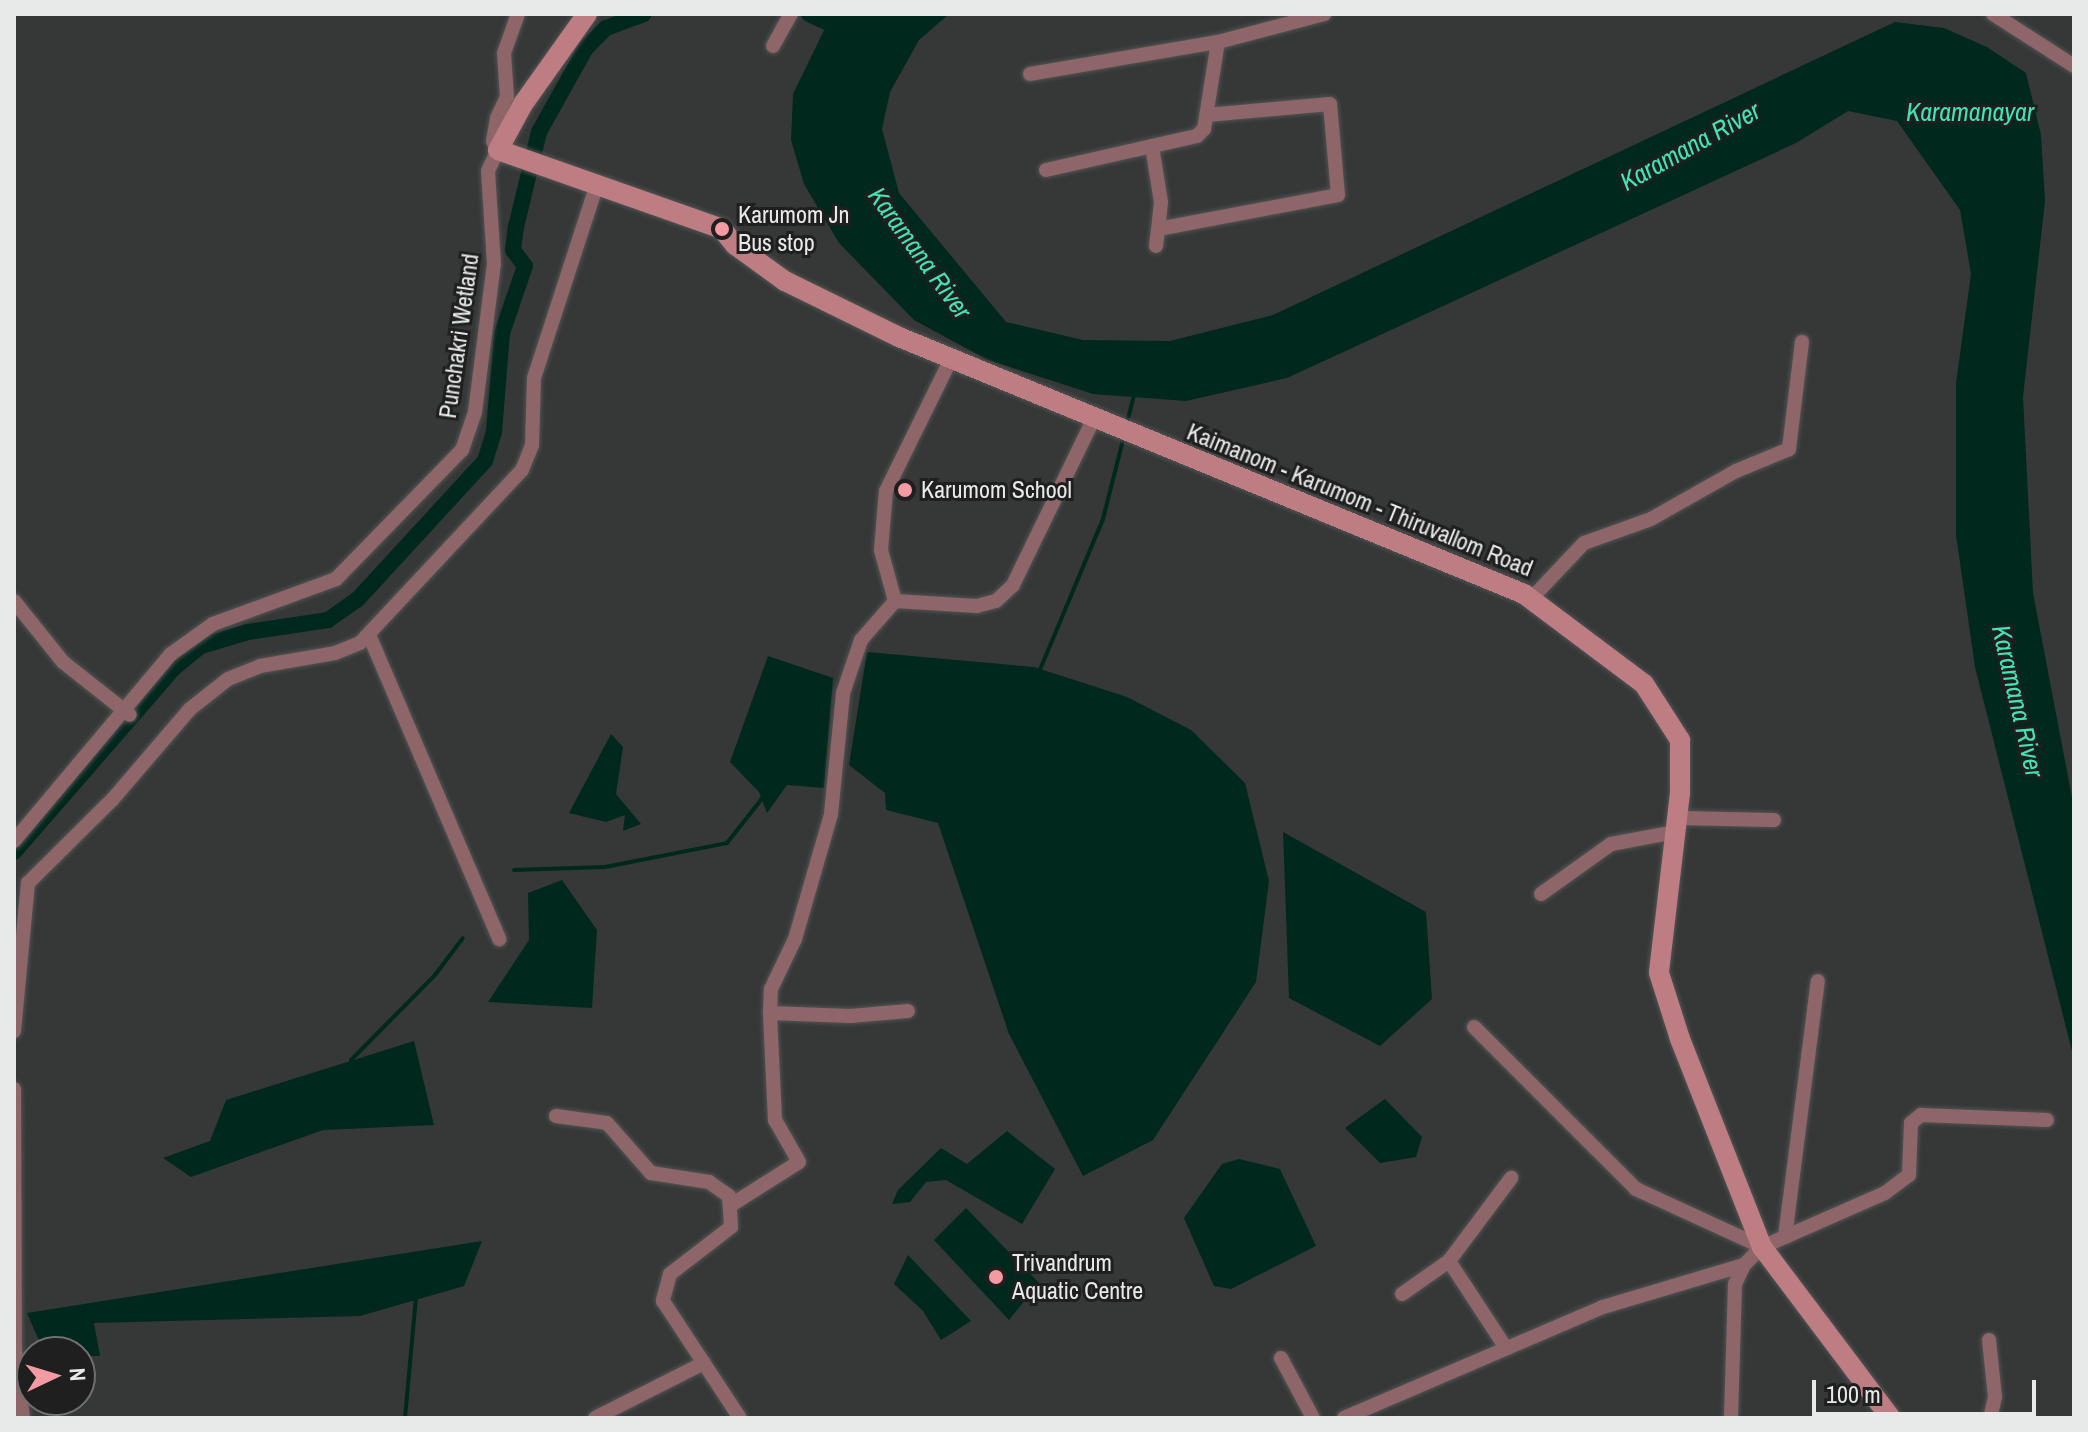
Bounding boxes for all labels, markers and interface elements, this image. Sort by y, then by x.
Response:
water label: Karamana River [1615,95,1765,197]
water label: Karamanayar [1906,96,2034,128]
water label: Karamana River [862,181,978,325]
place label: Karumom Jn Bus stop [738,201,850,257]
marker: Karumom Jn Bus stop [713,220,731,238]
street label: Punchakri Wetland [433,252,485,420]
street label: Kaimanom - Karumom - Thiruvallom Road [1183,417,1537,583]
place label: Karumom School [921,476,1072,504]
marker: Karumom School [896,481,914,499]
water label: Karamana River [1985,622,2051,780]
place label: Trivandrum Aquatic Centre [1012,1249,1143,1305]
marker: Trivandrum Aquatic Centre [987,1268,1005,1286]
north arrow [16,1336,96,1416]
scale bar [1816,1364,2040,1414]
text: N [63,1367,93,1382]
text: 100 m [1826,1378,1881,1410]

